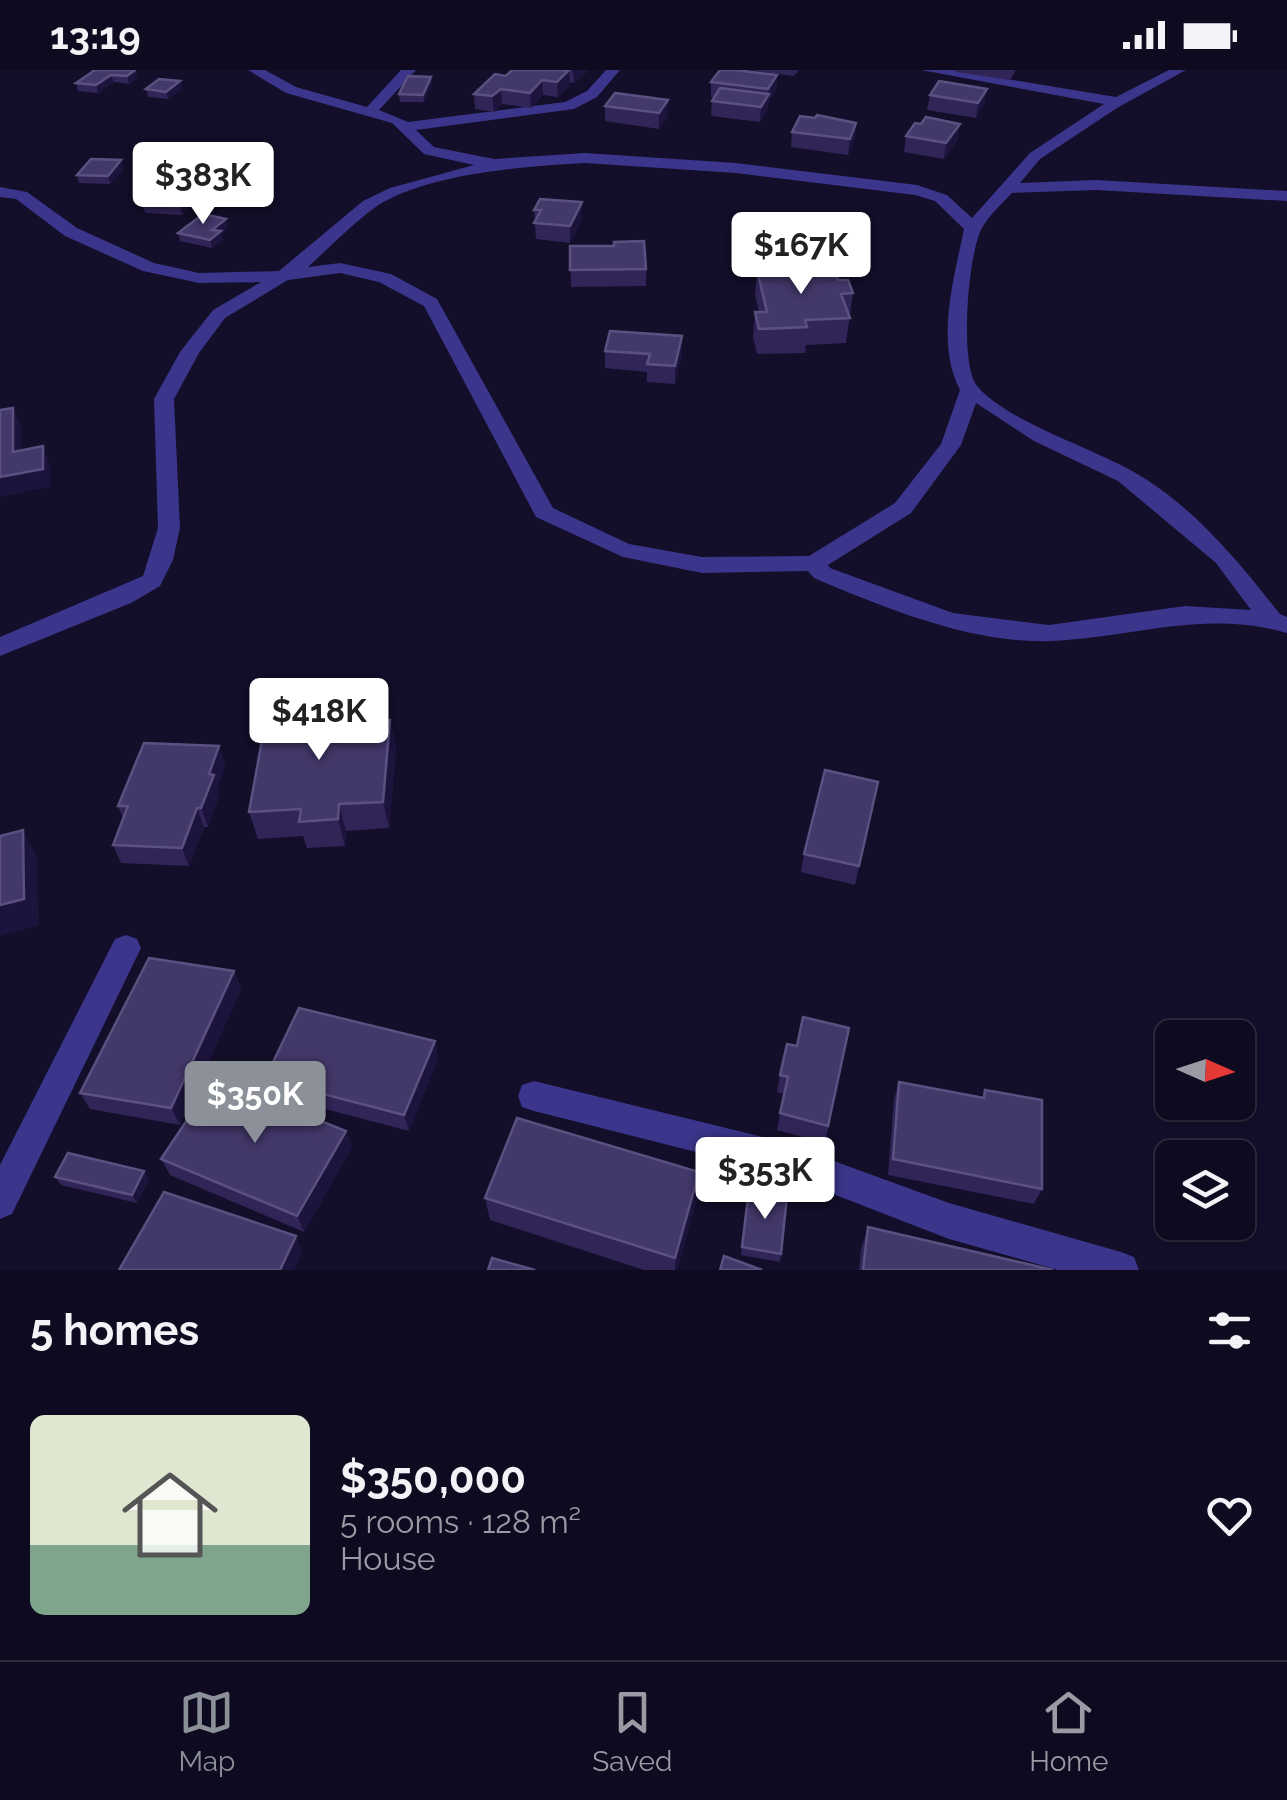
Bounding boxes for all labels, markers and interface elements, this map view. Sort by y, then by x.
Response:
text: 13:19 [50,13,141,58]
pin: $383K [133,142,273,227]
text: $383K [155,156,251,193]
pin: $167K [731,212,871,297]
text: $167K [754,226,848,263]
pin: $418K [249,678,389,763]
text: $418K [271,692,367,729]
north arrow [1155,1020,1255,1120]
map controls [1155,1020,1255,1240]
pin: $350K [185,1061,325,1146]
text: $350K [207,1075,303,1112]
pin: $353K [695,1137,835,1222]
button: layers [1155,1140,1255,1240]
text: $353K [718,1151,812,1188]
icon: filters [1202,1303,1257,1358]
text: 5 homes [30,1306,199,1355]
text: $350,000 [340,1454,526,1503]
icon: home [110,1455,230,1575]
icon: heart [1202,1488,1257,1543]
text: 5 rooms · 128 m² [340,1503,581,1540]
text: House [340,1540,436,1577]
tab: Map [178,1685,235,1778]
tab: Saved [592,1685,672,1778]
tab: Home [1029,1685,1109,1778]

